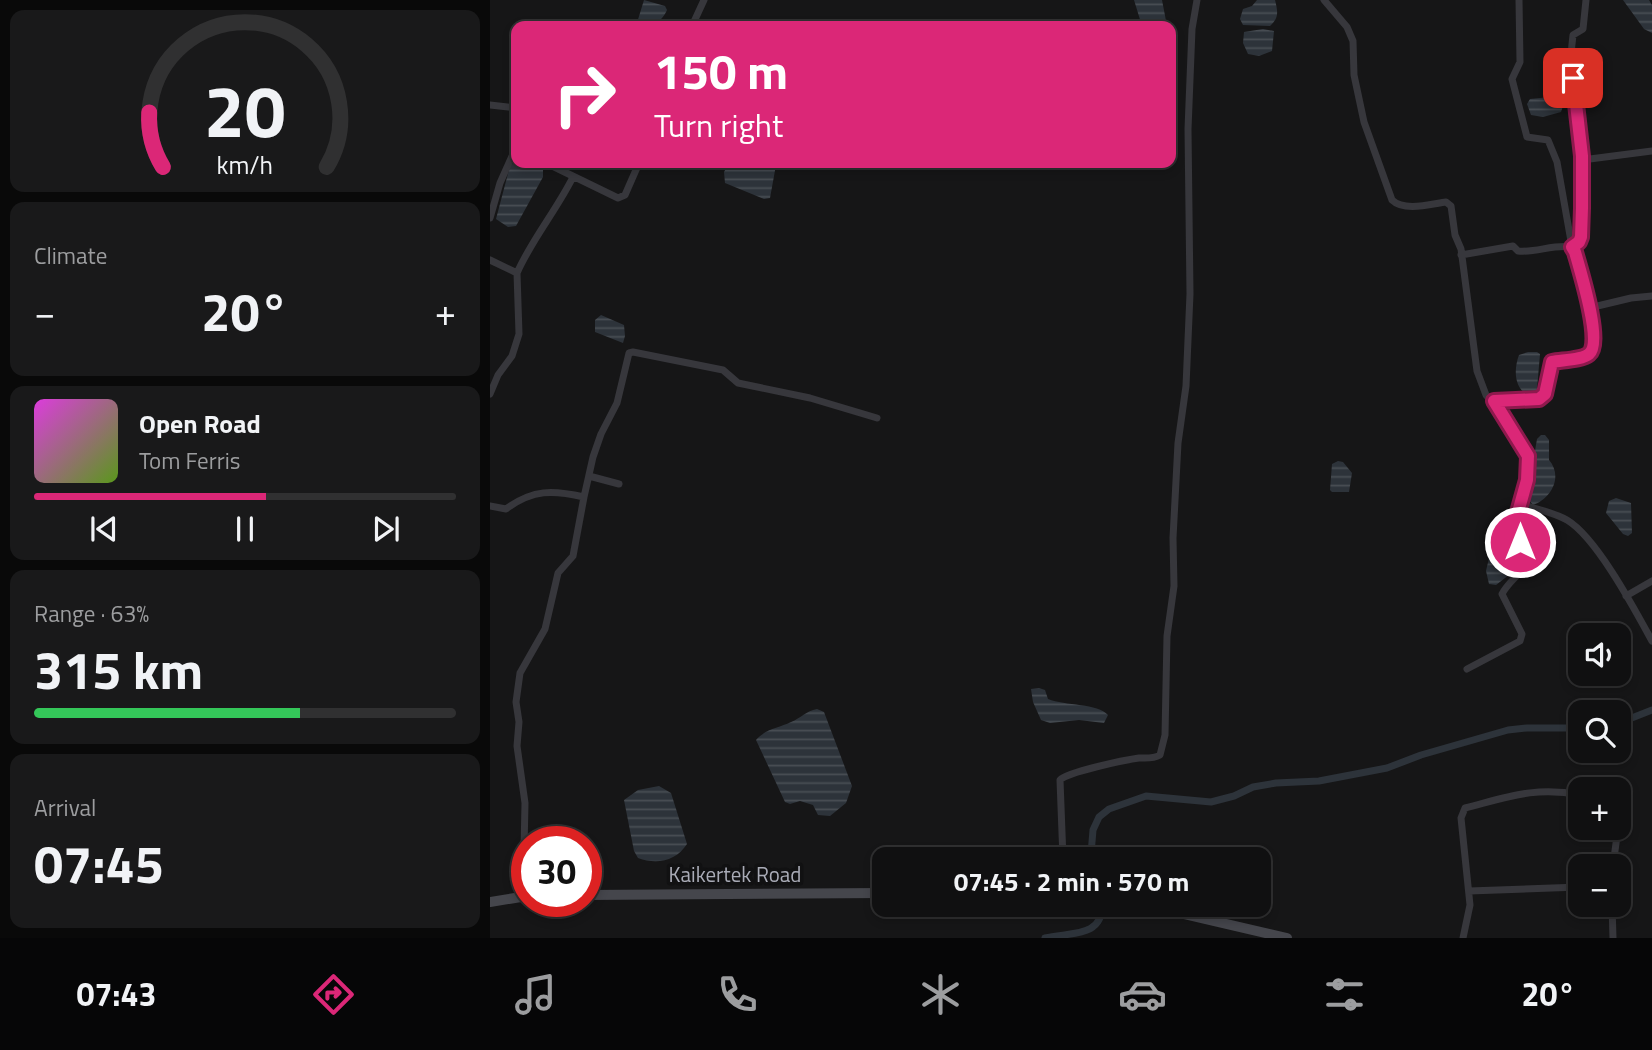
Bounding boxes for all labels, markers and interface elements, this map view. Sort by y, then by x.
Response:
text: 150 m [654,33,788,108]
pin [1543,48,1603,108]
icon: right [539,49,630,140]
text: 20 [204,55,286,165]
icon: arrive [1554,59,1592,97]
text: Turn right [654,101,783,149]
text: km/h [217,146,273,184]
text: Climate [34,238,107,273]
text: 20° [201,272,289,351]
text: − [34,283,55,341]
text: + [435,283,456,341]
text: Open Road [139,404,261,443]
text: Tom Ferris [139,443,240,478]
position arrow [1483,505,1557,579]
icon: previous [85,510,123,548]
icon: pause [226,510,264,548]
icon: next [367,510,405,548]
text: Range · 63% [34,596,149,631]
map controls [1568,623,1631,917]
button: sound [1568,623,1631,686]
text: 315 km [34,630,203,709]
button: search [1568,700,1631,763]
button: + [1568,777,1631,840]
text: Arrival [34,790,96,825]
text: 07:45 [34,824,164,903]
speed limit sign: 30 [511,826,602,917]
button: − [1568,854,1631,917]
street label: Kaikertek Road [669,858,801,890]
text: 07:45 · 2 min · 570 m [954,862,1189,901]
text: 07:43 [77,970,156,1018]
icon: directions [309,970,358,1019]
icon: music [511,970,560,1019]
icon: phone [713,970,762,1019]
icon: climate [916,970,965,1019]
icon: car [1118,970,1167,1019]
icon: filters [1320,970,1369,1019]
text: 20° [1522,970,1575,1018]

